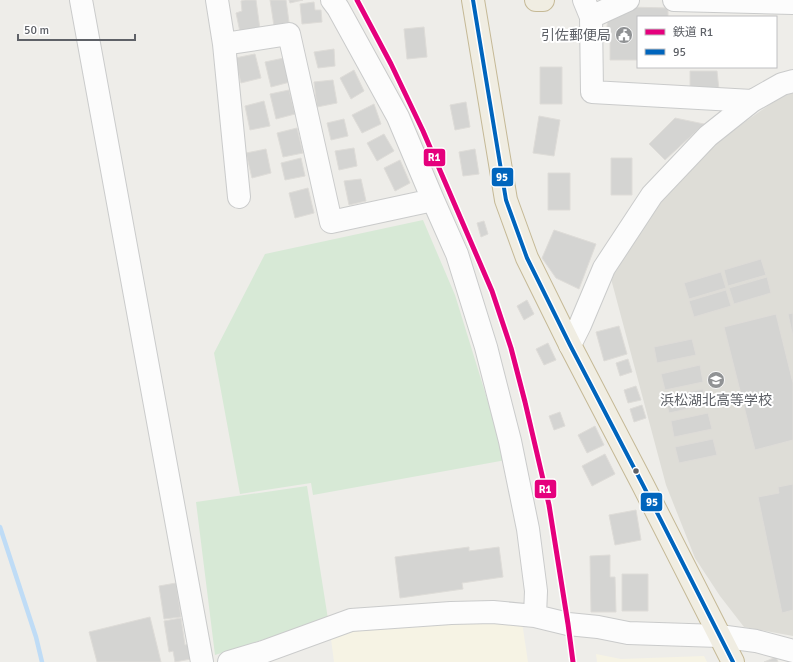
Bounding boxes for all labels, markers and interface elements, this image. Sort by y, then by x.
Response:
scale bar [18,16,135,42]
legend [637,16,777,68]
text: 50 m [24,23,49,38]
public building icon: 引佐郵便局 [614,25,634,45]
text: 鉄道 R1 [673,25,713,40]
place label: 引佐郵便局 [541,27,611,44]
text: 95 [673,45,686,60]
line badge: R1 [423,148,446,167]
text: R1 [428,151,440,164]
line badge: 95 [491,167,514,187]
text: 95 [496,171,508,184]
school or university icon: 浜松湖北高等学校 [706,370,726,390]
place label: 浜松湖北高等学校 [660,392,772,409]
unlabelled marker [631,466,641,476]
line badge: R1 [534,479,557,499]
text: R1 [539,483,551,496]
line badge: 95 [640,492,663,512]
text: 95 [646,496,658,509]

